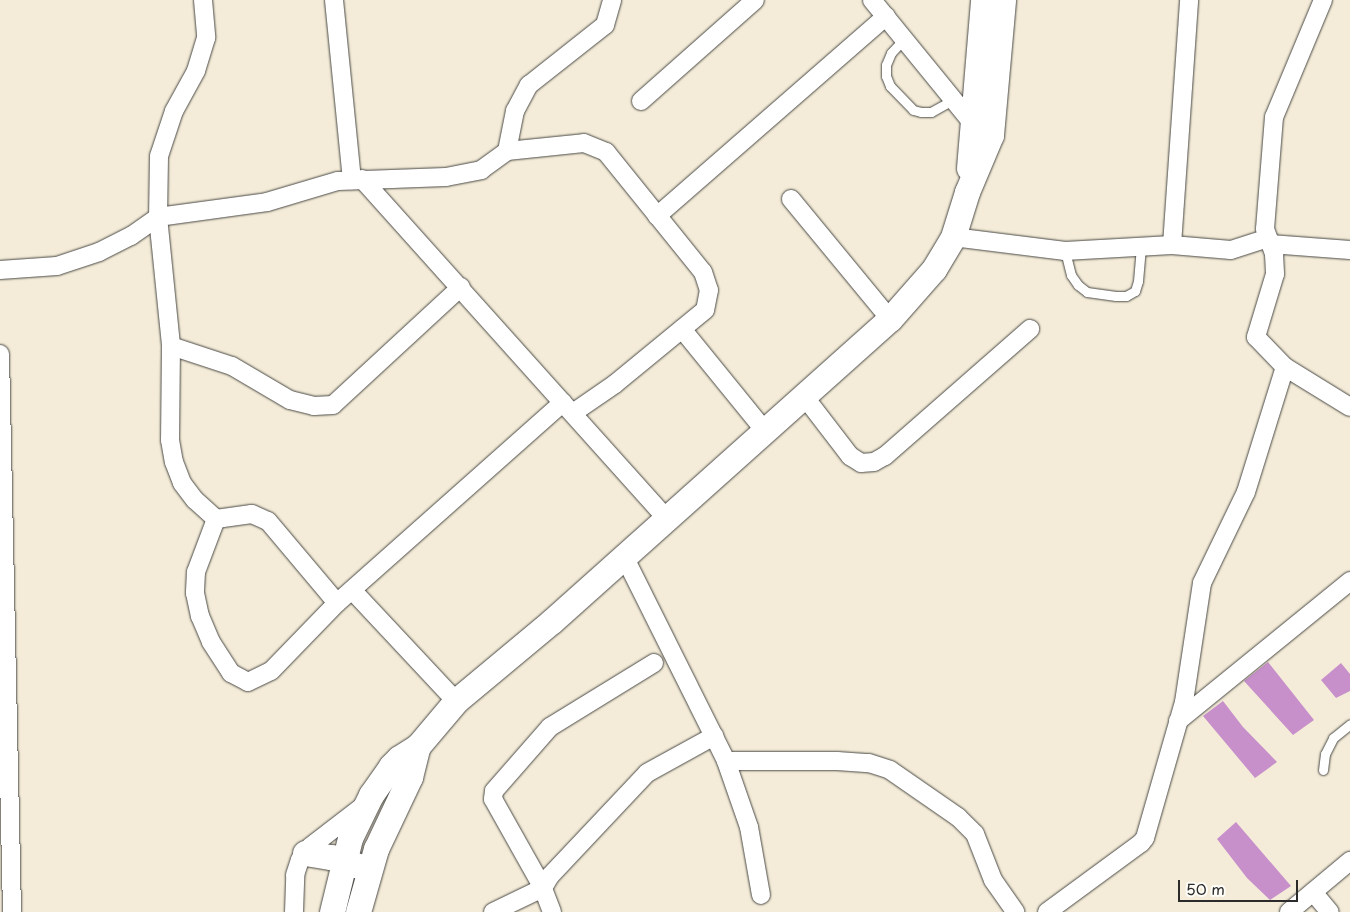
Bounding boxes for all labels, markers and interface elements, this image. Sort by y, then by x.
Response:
scale bar [1180,870,1300,902]
text: 50 m [1186,877,1225,900]

